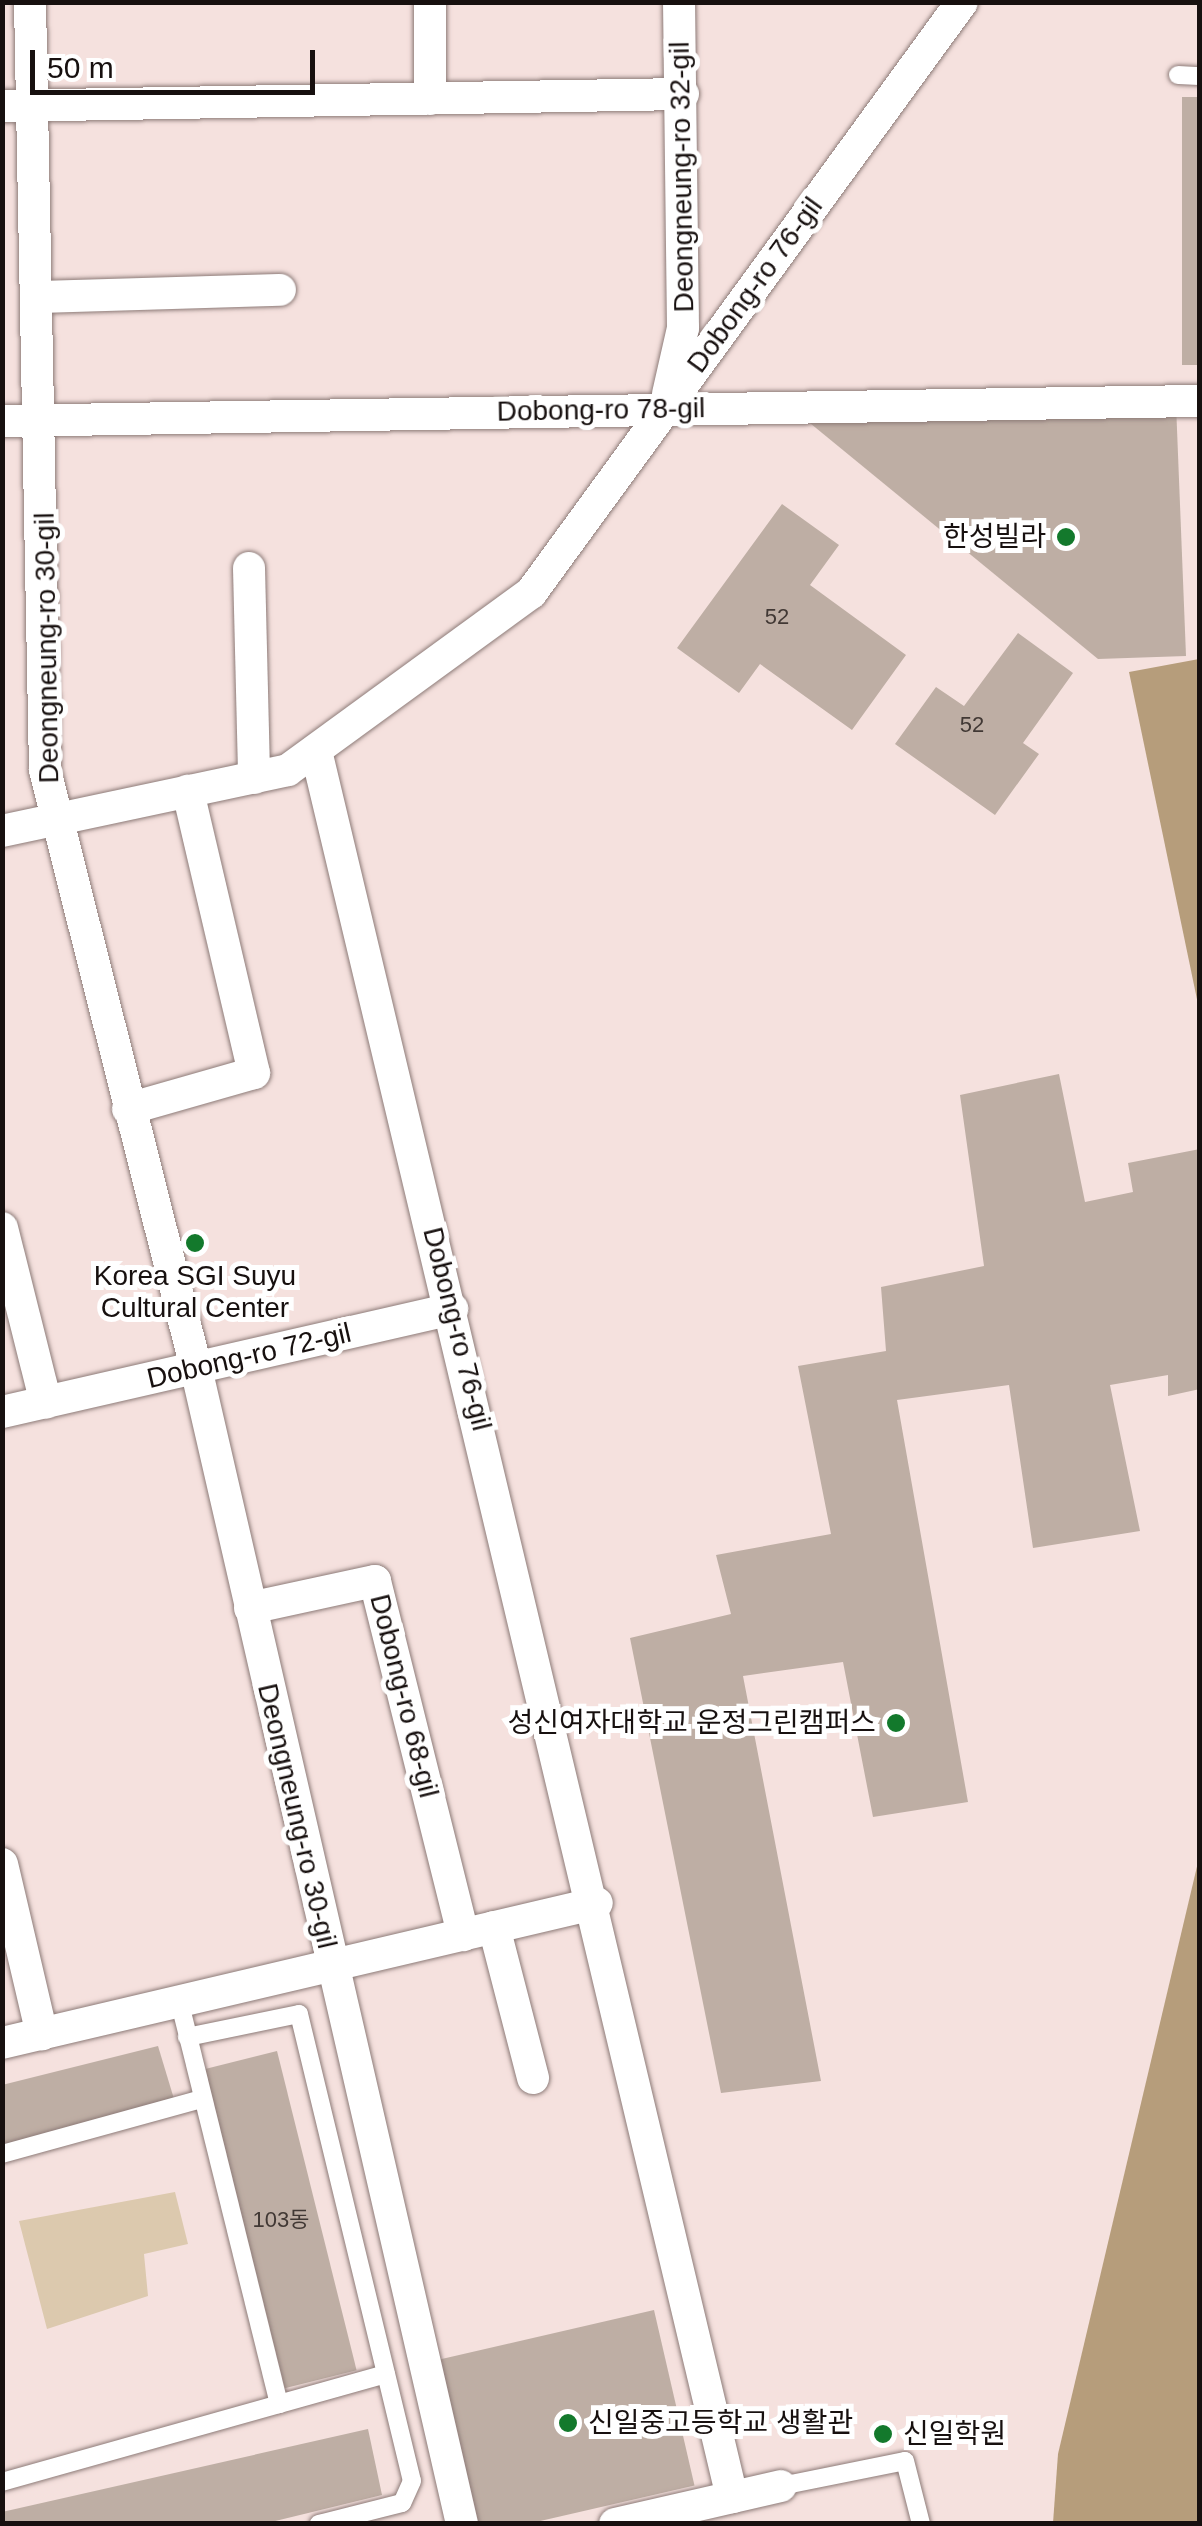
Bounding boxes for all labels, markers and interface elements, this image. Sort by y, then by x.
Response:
scale bar [35,30,320,92]
street label: Deongneung-ro 32-gil [663,41,701,313]
text: 50 m [47,51,114,84]
street label: Dobong-ro 76-gil [680,191,830,379]
street label: Dobong-ro 78-gil [496,391,706,429]
street label: Deongneung-ro 30-gil [28,512,66,784]
place label: 한성빌라 [943,520,1046,554]
marker: 한성빌라 [1055,526,1077,548]
house number: 52 [765,604,789,630]
house number: 52 [960,712,984,738]
street label: Dobong-ro 76-gil [415,1224,499,1434]
marker: Korea SGI Suyu Cultural Center [184,1232,206,1254]
place label: Korea SGI Suyu Cultural Center [94,1259,296,1325]
street label: Dobong-ro 72-gil [144,1316,354,1396]
street label: Dobong-ro 68-gil [362,1591,446,1801]
street label: Deongneung-ro 30-gil [250,1680,344,1952]
place label: 성신여자대학교 운정그린캠퍼스 [508,1706,876,1740]
marker: 성신여자대학교 운정그린캠퍼스 [885,1712,907,1734]
house number: 103동 [253,2207,309,2233]
place label: 신일중고등학교 생활관 [588,2406,853,2440]
marker: 신일중고등학교 생활관 [557,2412,579,2434]
place label: 신일학원 [903,2417,1006,2451]
marker: 신일학원 [872,2423,894,2445]

